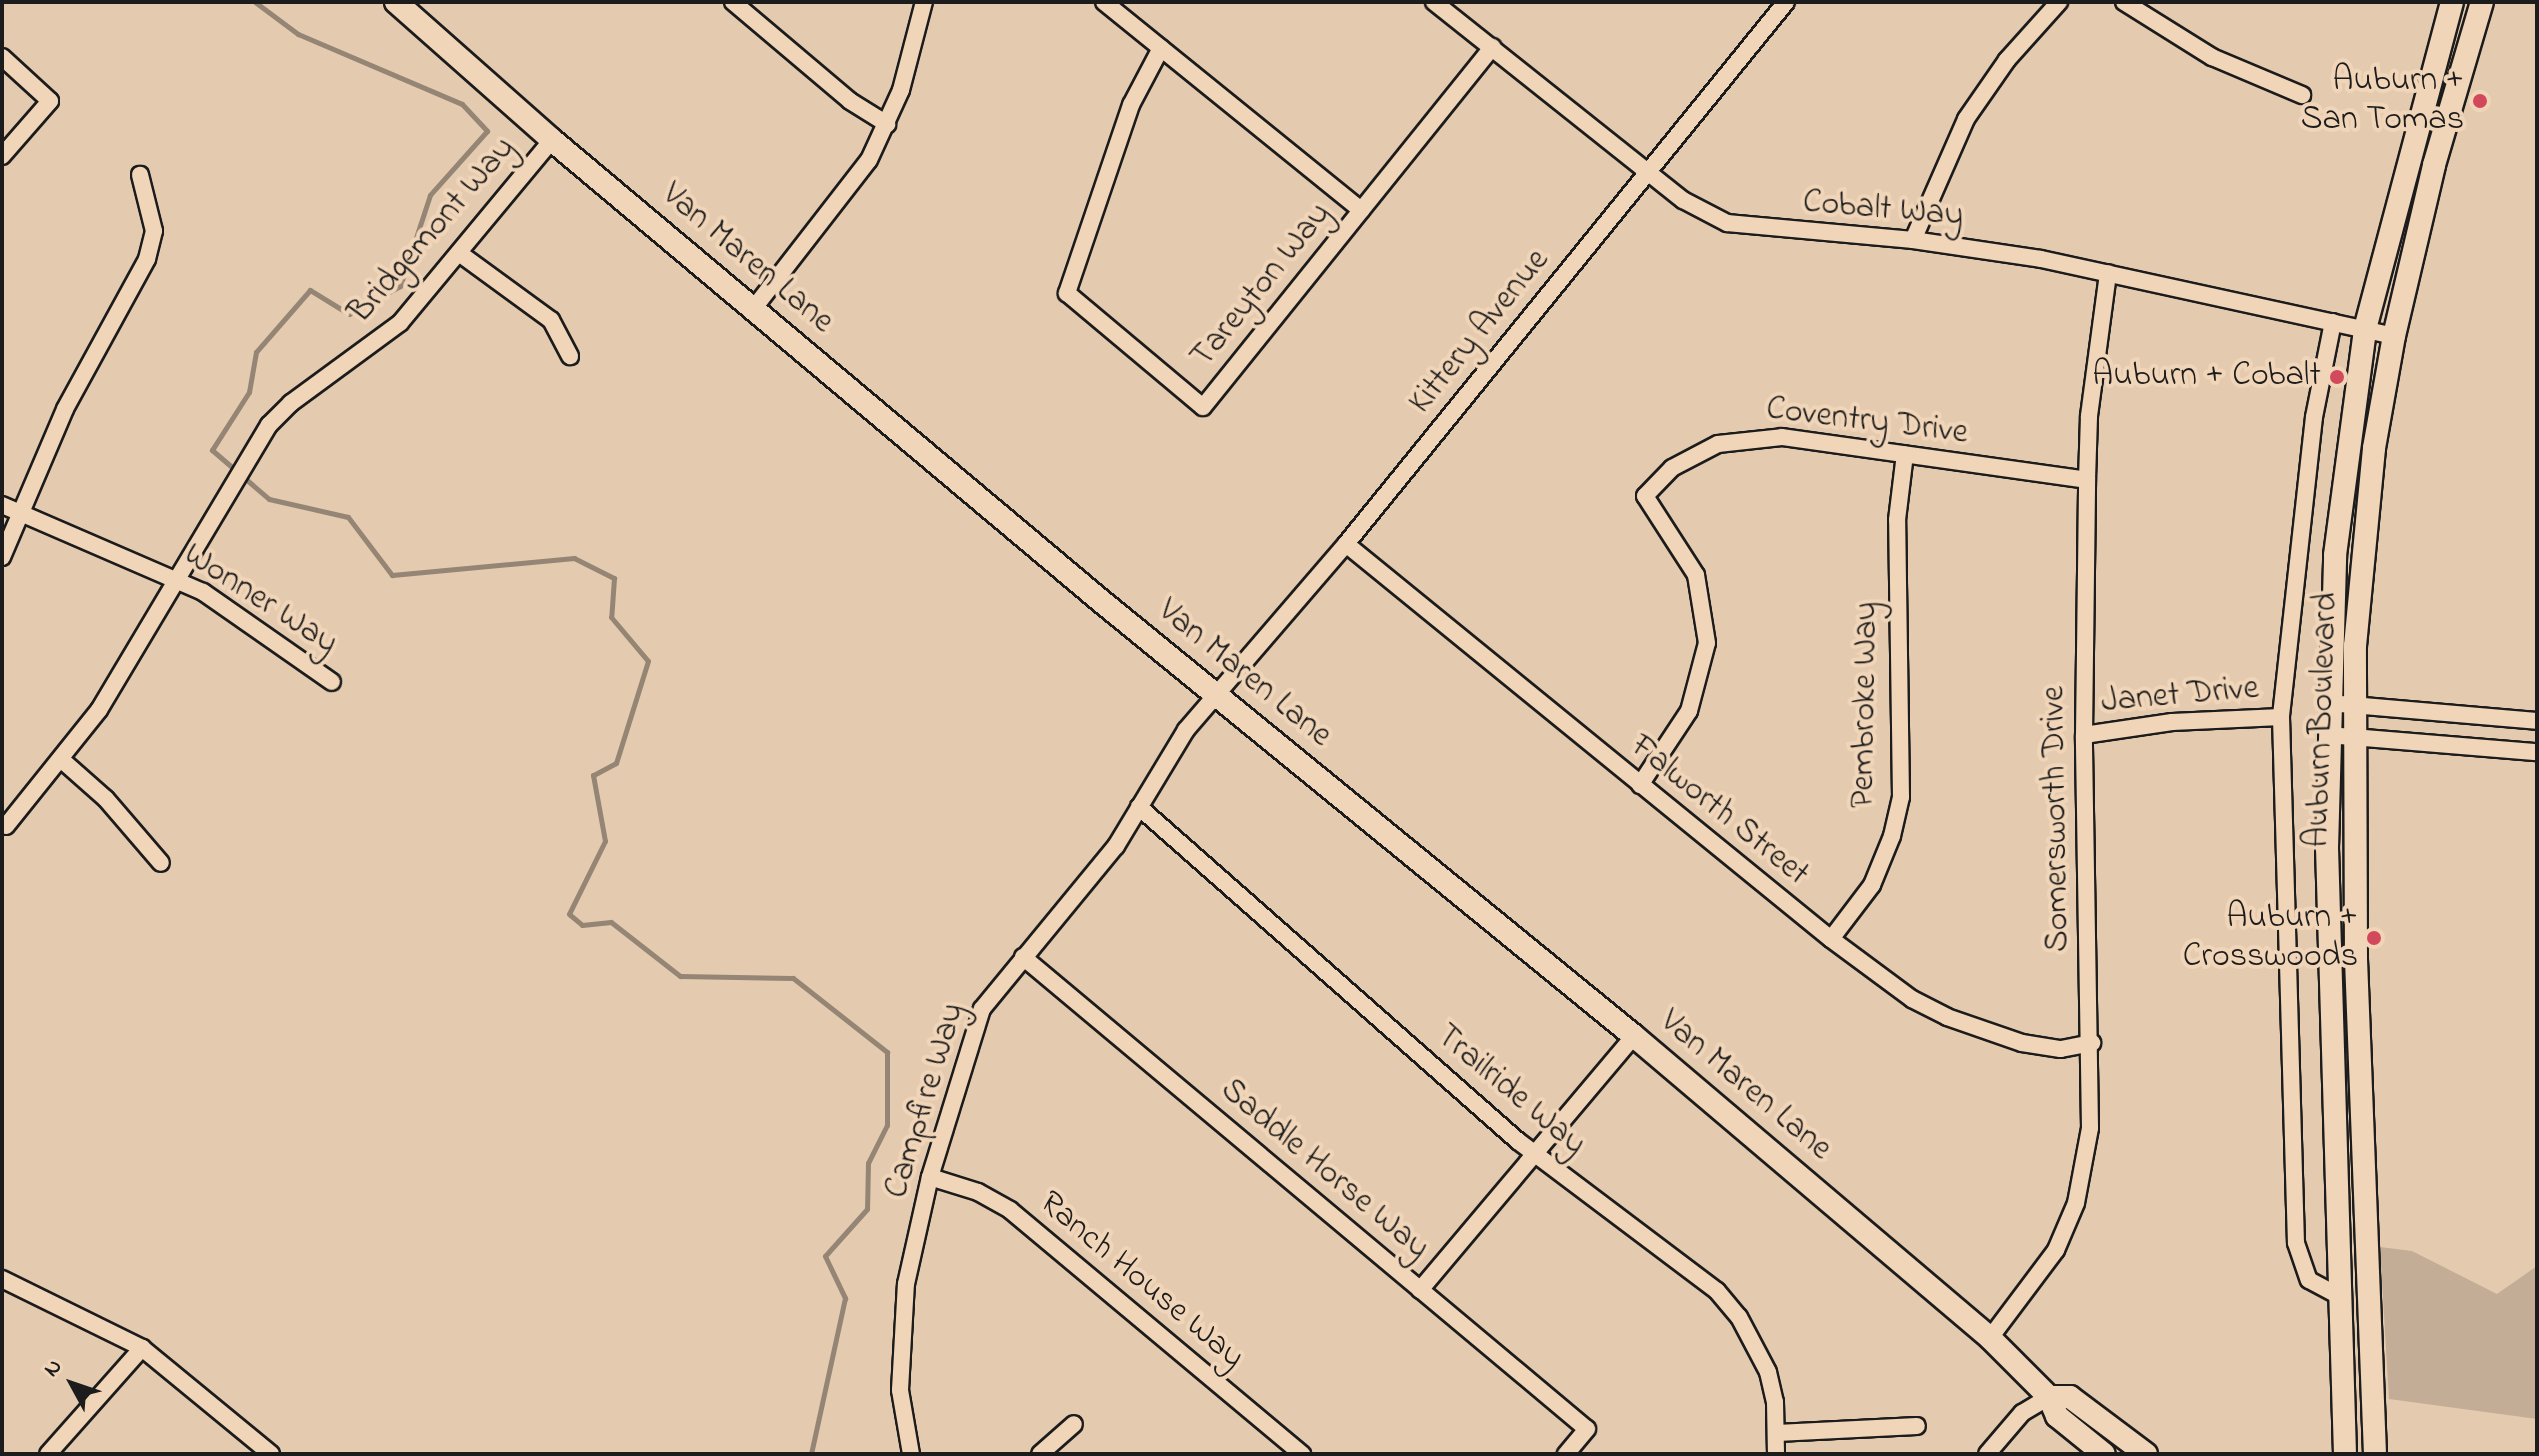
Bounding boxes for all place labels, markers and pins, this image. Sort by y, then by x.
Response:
place label: Auburn + San Tomas [2301,61,2464,140]
marker: Auburn + San Tomas [2471,92,2489,110]
place label: Auburn + Cobalt [2092,357,2321,397]
marker: Auburn + Cobalt [2328,368,2346,386]
place label: Auburn + Crosswoods [2183,898,2358,978]
marker: Auburn + Crosswoods [2365,929,2383,947]

